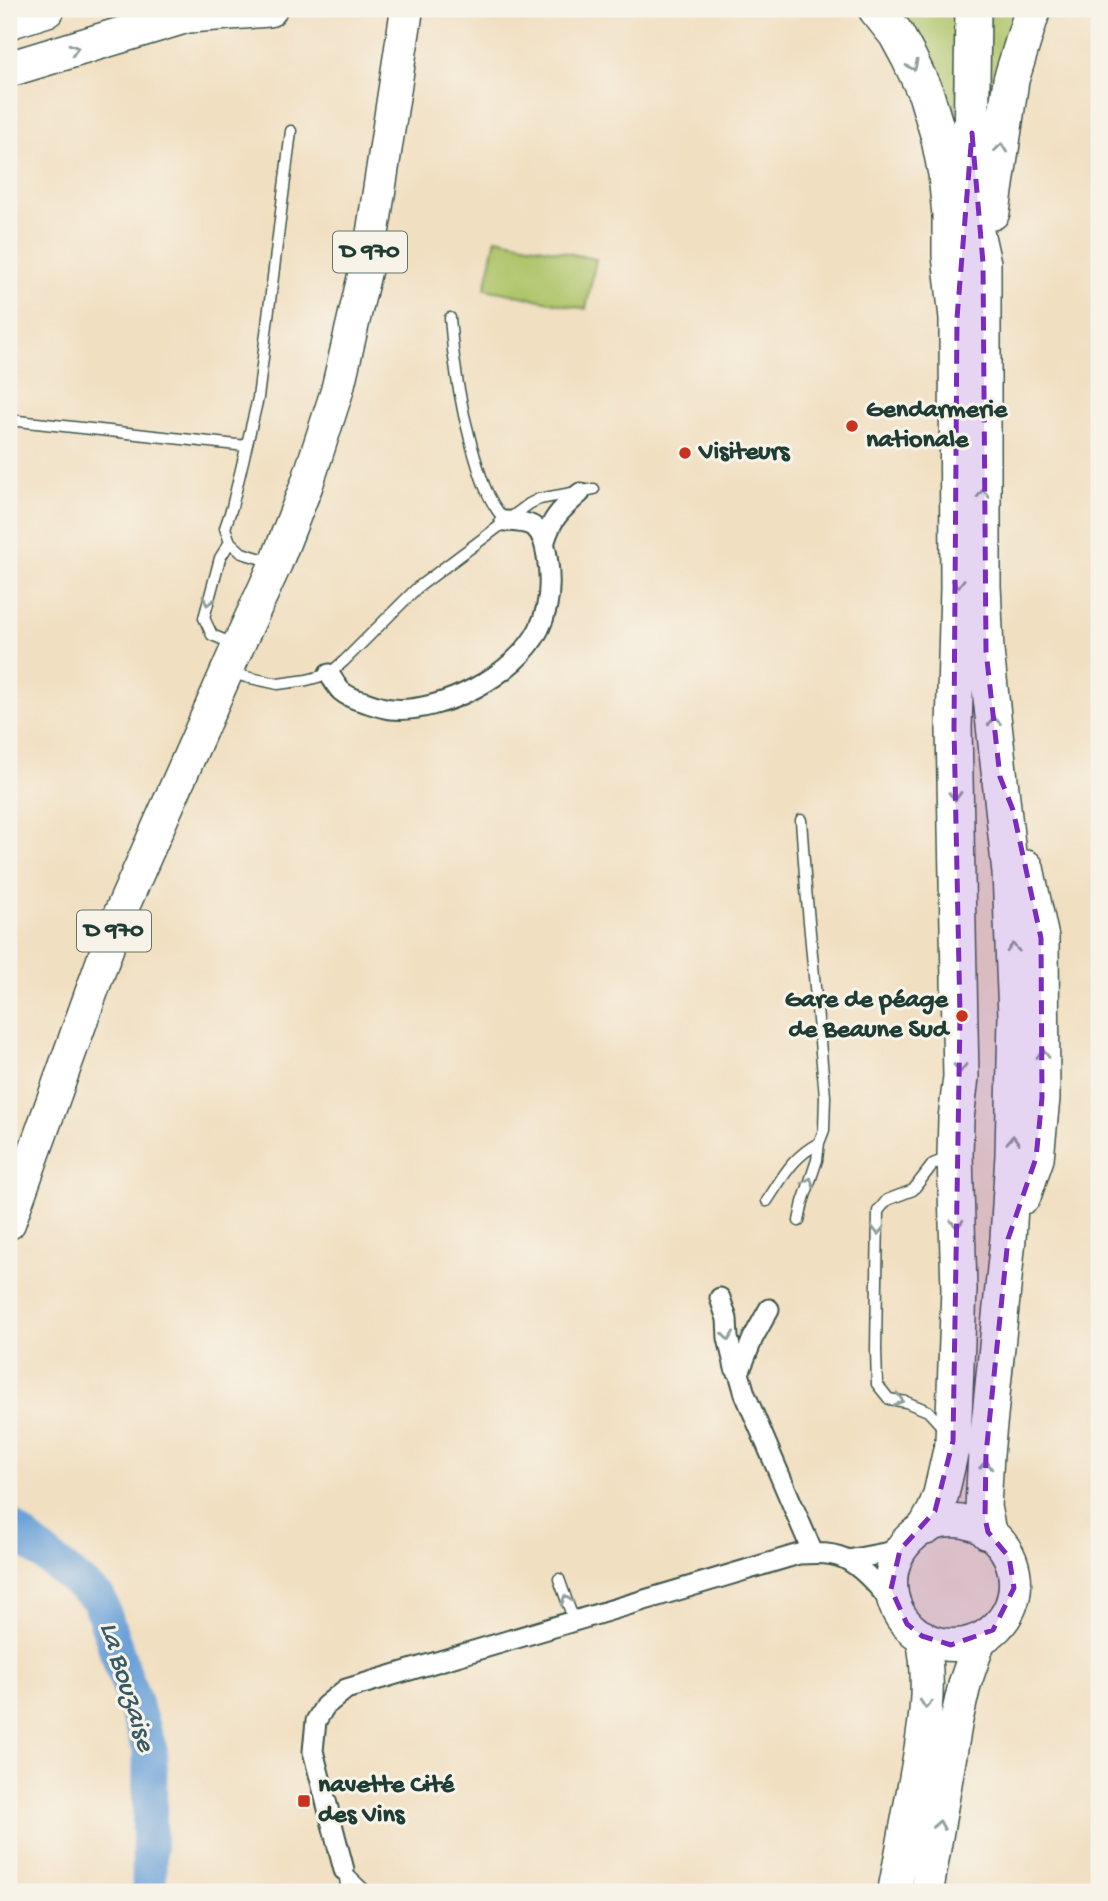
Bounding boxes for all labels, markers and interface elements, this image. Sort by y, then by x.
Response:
one-way arrow [68,43,80,58]
one-way arrow [905,59,919,71]
one-way arrow [993,142,1008,153]
road number: D 970 [333,232,407,272]
place label: Gendarmerie nationale [866,396,1009,457]
marker: Gendarmerie nationale [844,418,860,434]
place label: Visiteurs [698,438,791,469]
marker: Visiteurs [677,445,693,461]
one-way arrow [975,489,991,499]
one-way arrow [950,578,966,588]
one-way arrow [202,595,216,607]
one-way arrow [986,716,1001,727]
one-way arrow [948,791,963,802]
road number: D 970 [77,911,151,951]
one-way arrow [1005,942,1020,953]
place label: Gare de péage de Beaune Sud [785,986,951,1047]
marker: Gare de péage de Beaune Sud [954,1008,970,1024]
one-way arrow [1035,1048,1051,1058]
one-way arrow [952,1063,968,1073]
one-way arrow [1005,1135,1021,1145]
one-way arrow [801,1177,815,1189]
one-way arrow [949,1218,964,1229]
one-way arrow [870,1225,886,1236]
one-way arrow [721,1330,736,1342]
one-way arrow [892,1392,904,1406]
one-way arrow [978,1459,993,1470]
one-way arrow [560,1595,574,1607]
water label: La Bouzaise [91,1619,162,1757]
one-way arrow [919,1699,934,1710]
place label: navette Cité des Vins [318,1771,456,1832]
marker: navette Cité des Vins [296,1793,312,1809]
one-way arrow [931,1819,946,1831]

